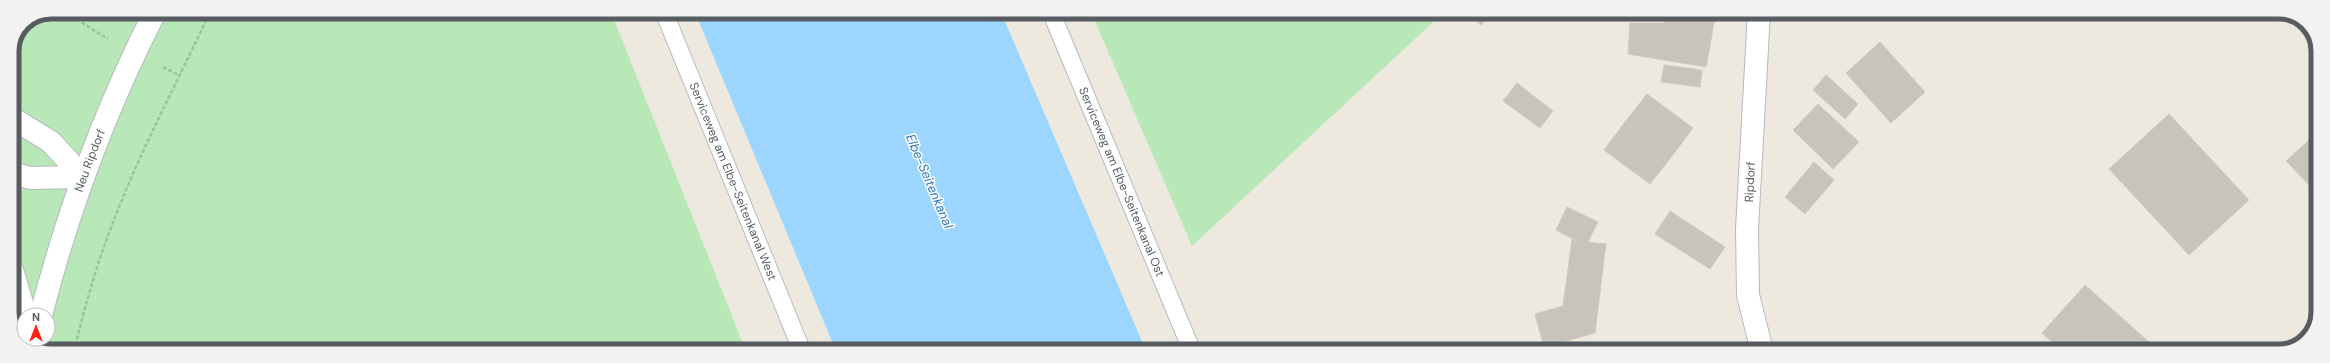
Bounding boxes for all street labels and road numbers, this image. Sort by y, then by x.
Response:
street label: Serviceweg am Elbe-Seitenkanal West [686,80,781,283]
street label: Serviceweg am Elbe-Seitenkanal Ost [1075,85,1168,279]
street label: Neu Ripdorf [71,127,109,194]
street label: Ripdorf [1741,161,1759,203]

